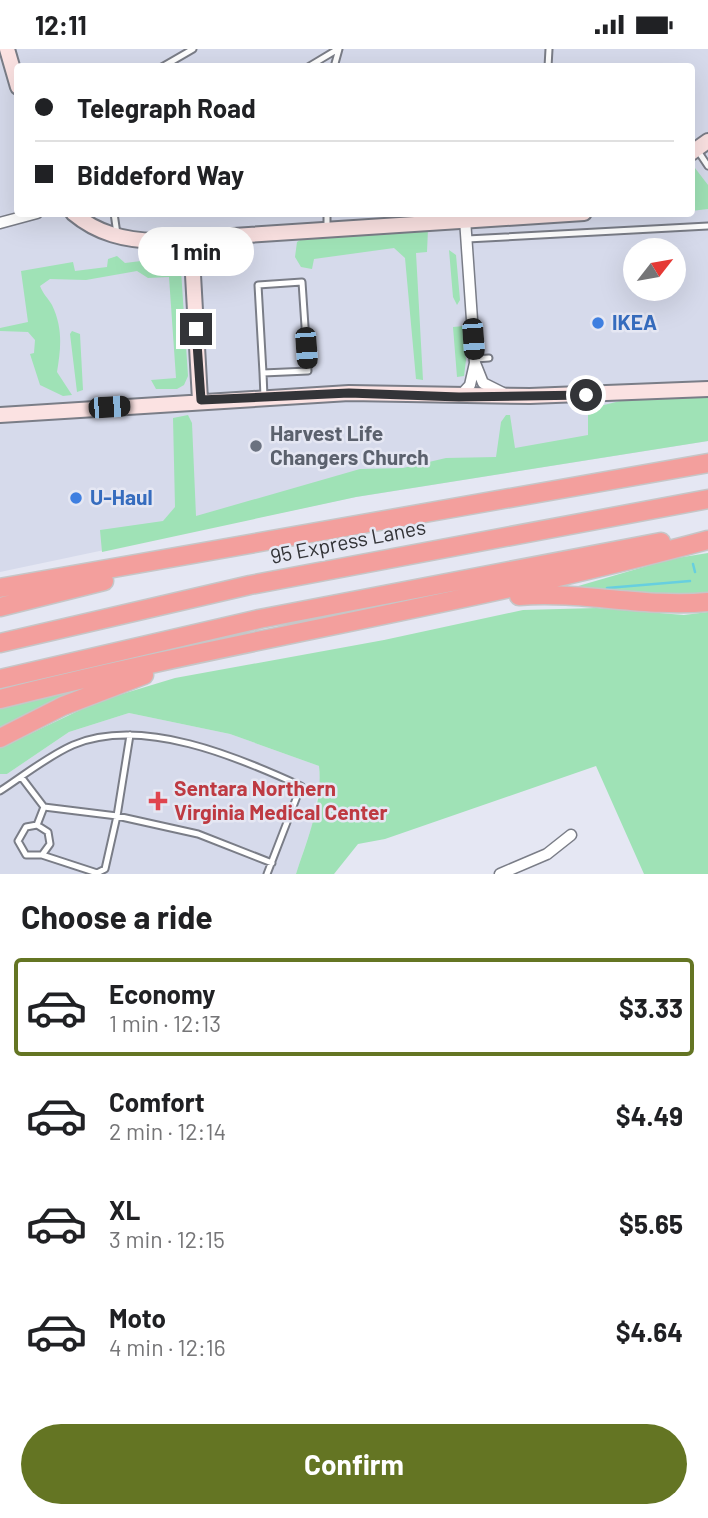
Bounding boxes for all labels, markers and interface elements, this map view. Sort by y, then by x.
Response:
text: 12:11 [35,9,87,40]
text: Telegraph Road [77,92,256,123]
text: Biddeford Way [77,159,244,190]
callout: 1 min [138,227,254,277]
text: 1 min [171,237,221,265]
north arrow [623,238,686,301]
map controls [623,238,686,301]
place label: IKEA [612,309,657,334]
route end [180,313,212,345]
marker: IKEA [590,315,606,331]
car [462,317,485,361]
car [295,326,318,370]
route start [570,379,602,411]
car [88,395,131,419]
place label: Harvest Life Changers Church [270,420,429,469]
marker: Harvest Life Changers Church [248,438,264,454]
place label: U-Haul [90,484,153,509]
marker: U-Haul [68,490,84,506]
street label: 95 Express Lanes [268,513,428,568]
place label: Sentara Northern Virginia Medical Center [174,775,388,824]
marker: Sentara Northern Virginia Medical Center [148,791,168,811]
text: Choose a ride [21,897,213,935]
icon: car [25,976,88,1039]
text: Economy [109,978,215,1009]
text: $3.33 [619,992,683,1023]
text: 1 min · 12:13 [109,1009,221,1037]
icon: car [25,1084,88,1147]
text: Comfort [109,1086,205,1117]
text: $4.49 [616,1100,683,1131]
text: 2 min · 12:14 [109,1117,226,1145]
icon: car [25,1192,88,1255]
text: XL [109,1194,140,1225]
text: $5.65 [619,1208,683,1239]
text: 3 min · 12:15 [109,1225,225,1253]
icon: car [25,1300,88,1363]
text: Moto [109,1302,166,1333]
text: $4.64 [616,1316,683,1347]
text: 4 min · 12:16 [109,1333,226,1361]
button: Confirm [21,1424,687,1504]

